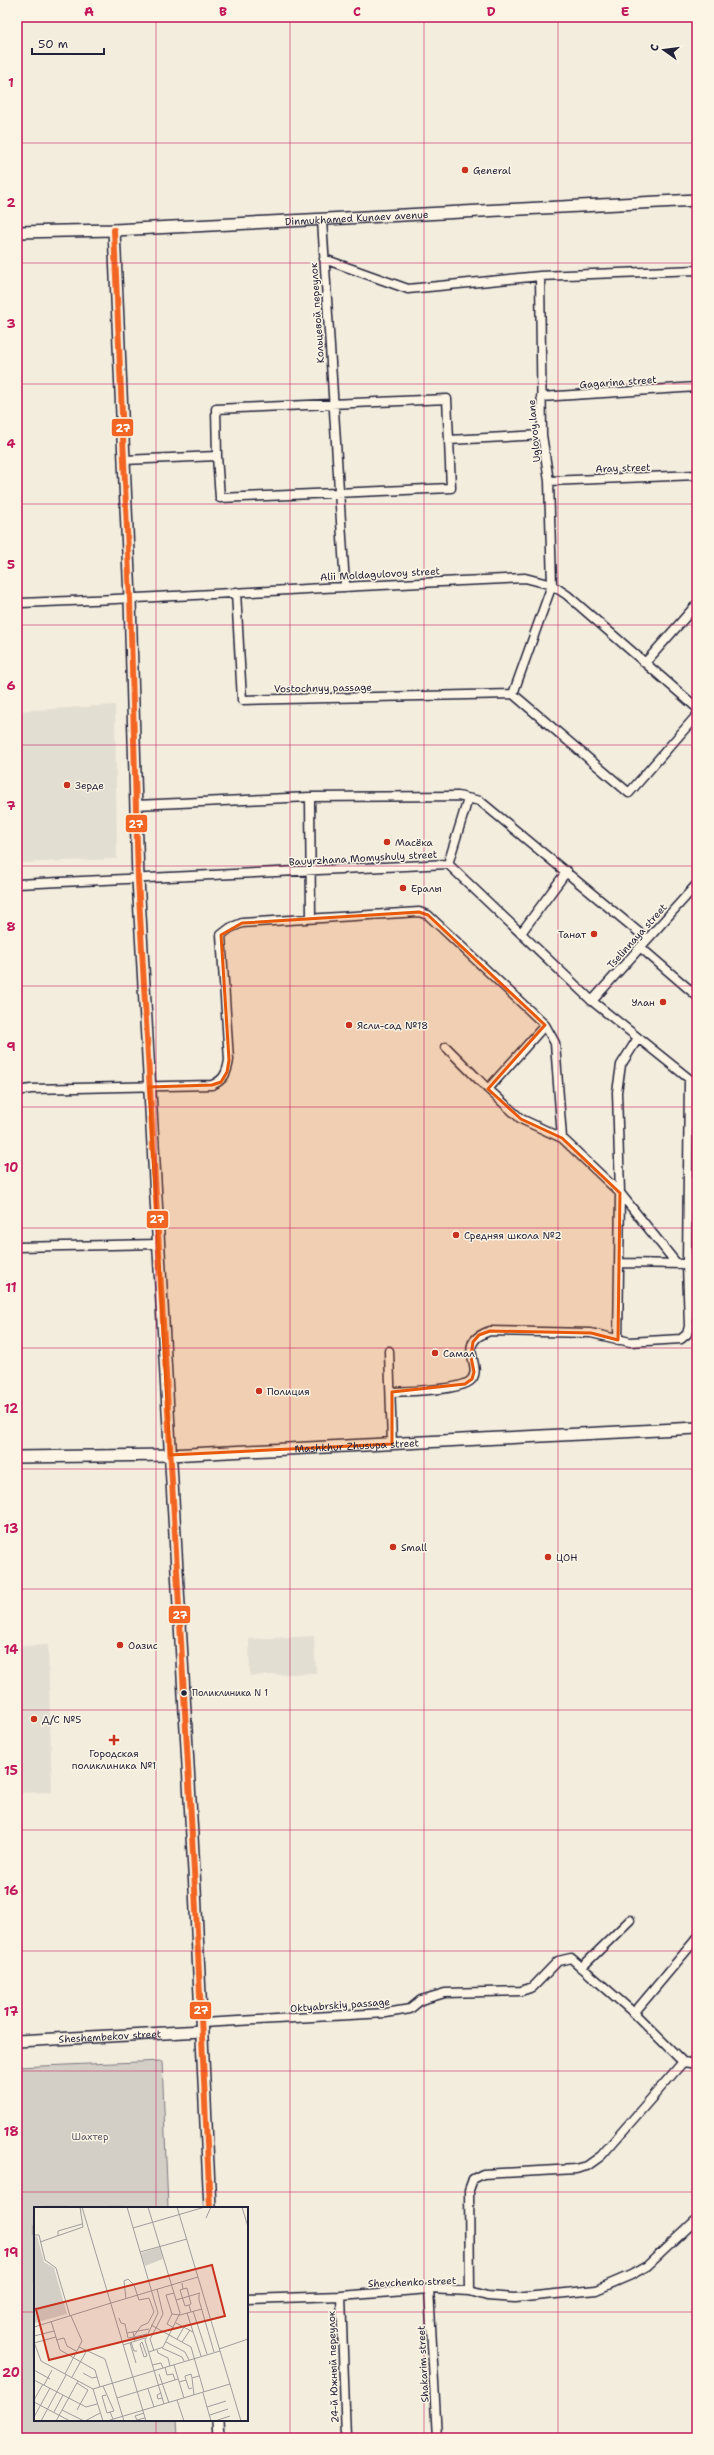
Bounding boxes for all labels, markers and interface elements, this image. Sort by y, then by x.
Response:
text: A [84,3,94,20]
text: B [219,3,227,20]
text: C [353,3,361,20]
text: D [486,3,496,20]
text: E [621,3,630,20]
scale bar [32,30,104,56]
north arrow [644,30,684,70]
text: 50 m [38,36,68,52]
text: С [647,42,663,53]
text: 1 [8,74,14,91]
place label: General [473,164,511,177]
marker: General [460,165,470,175]
text: 2 [6,194,16,211]
street label: Dinmukhamed Kunaev avenue [284,207,429,228]
street label: Кольцевой переулок [307,262,327,364]
text: 3 [6,315,16,332]
street label: Gagarina street [579,373,657,391]
street label: Uglovoy lane [525,399,543,463]
line badge: 27 [111,418,134,437]
text: 27 [116,421,131,436]
text: 4 [6,435,16,452]
street label: Aray street [595,461,651,475]
text: 5 [7,556,15,573]
street label: Alii Moldagulovoy street [320,564,440,584]
text: 6 [6,677,16,694]
street label: Vostochnyy passage [274,681,372,695]
place label: Зерде [75,779,104,792]
marker: Зерде [62,780,72,790]
text: 7 [6,797,16,814]
line badge: 27 [125,814,148,833]
text: 27 [129,817,144,832]
place label: Масёка [395,836,434,849]
marker: Масёка [382,837,392,847]
street label: Bauyrzhana Momyshuly street [289,848,437,868]
place label: Ералы [411,882,442,895]
marker: Ералы [398,883,408,893]
street label: Tselinnaya street [604,901,670,971]
text: 8 [6,918,16,935]
place label: Танат [558,928,587,941]
marker: Танат [589,929,599,939]
place label: Улан [632,996,655,1009]
marker: Улан [658,997,668,1007]
place label: Ясли-сад №18 [357,1019,428,1032]
marker: Ясли-сад №18 [344,1020,354,1030]
text: 9 [6,1038,16,1055]
text: 10 [4,1159,18,1176]
line badge: 27 [146,1210,169,1229]
text: 27 [150,1212,165,1227]
place label: Средняя школа №2 [464,1229,561,1242]
marker: Средняя школа №2 [451,1230,461,1240]
text: 11 [5,1279,17,1296]
place label: Самал [443,1347,475,1360]
marker: Самал [430,1348,440,1358]
place label: Полиция [267,1385,310,1398]
marker: Полиция [254,1386,264,1396]
text: 12 [4,1400,18,1417]
street label: Mashkhur Zhusupa street [294,1436,419,1455]
text: 13 [4,1520,18,1537]
place label: Small [401,1541,427,1554]
marker: Small [388,1542,398,1552]
place label: ЦОН [556,1551,578,1564]
marker: ЦОН [543,1552,553,1562]
line badge: 27 [168,1605,191,1624]
text: 27 [173,1608,188,1623]
place label: Оазис [128,1639,158,1652]
marker: Оазис [115,1640,125,1650]
text: 14 [4,1641,18,1658]
place label: Поликлиника N 1 [192,1687,268,1699]
marker: Поликлиника N 1 [179,1688,189,1698]
place label: Д/С №5 [42,1713,81,1726]
marker: Д/С №5 [29,1714,39,1724]
marker: Городская поликлиника №1 [108,1734,120,1746]
place label: Городская поликлиника №1 [72,1747,156,1772]
text: 15 [4,1762,18,1779]
text: 16 [4,1882,18,1899]
street label: Oktyabrskiy passage [290,1995,391,2015]
line badge: 27 [189,2001,212,2020]
text: 17 [4,2003,18,2020]
text: 27 [194,2003,209,2018]
street label: Sheshembekov street [58,2027,161,2045]
text: 18 [4,2123,18,2140]
park label: Шахтер [71,2130,109,2143]
inset map [34,2207,248,2421]
text: 19 [4,2244,18,2261]
street label: Shevchenko street [368,2274,456,2290]
street label: 24-й Южный переулок [325,2310,341,2423]
street label: Shakarim street [414,2325,432,2403]
text: 20 [2,2364,20,2381]

